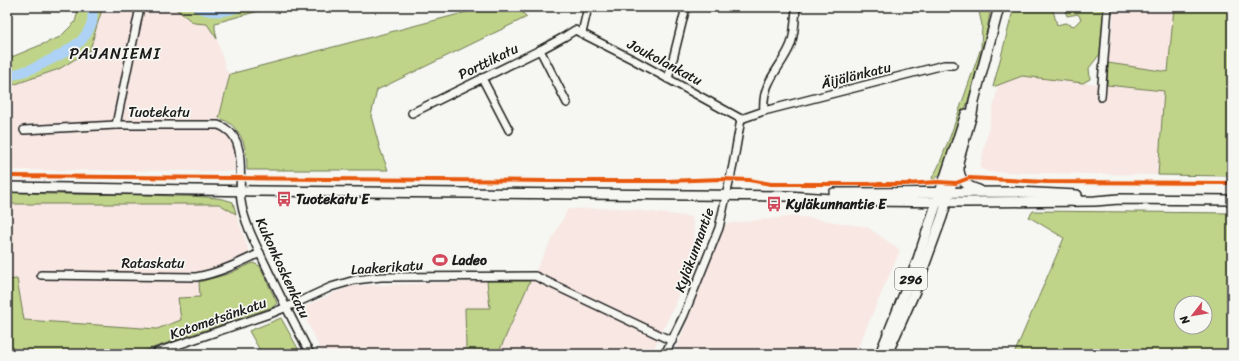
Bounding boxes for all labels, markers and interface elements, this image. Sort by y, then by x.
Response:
street label: Joukolankatu [622,32,707,93]
street label: Porttikatu [454,36,523,87]
district label: PAJANIEMI [69,39,161,68]
street label: Äijälänkatu [818,55,894,96]
street label: Tuotekatu [128,100,190,125]
place label: Tuotekatu E [296,187,370,212]
bus stop icon: Tuotekatu E [275,190,293,208]
place label: Kyläkunnantie E [785,192,887,217]
bus stop icon: Kyläkunnantie E [765,195,783,213]
street label: Kyläkunnantie [668,204,721,296]
street label: Kukonkoskenkatu [248,213,317,323]
place label: Ladeo [452,248,487,273]
street label: Rataskatu [121,251,185,276]
sports icon: Ladeo [431,251,449,269]
street label: Laakerikatu [350,252,425,282]
road number: 296 [895,268,927,290]
street label: Kotometsänkatu [166,290,270,347]
north arrow [1173,295,1213,335]
text: N [1175,311,1195,329]

